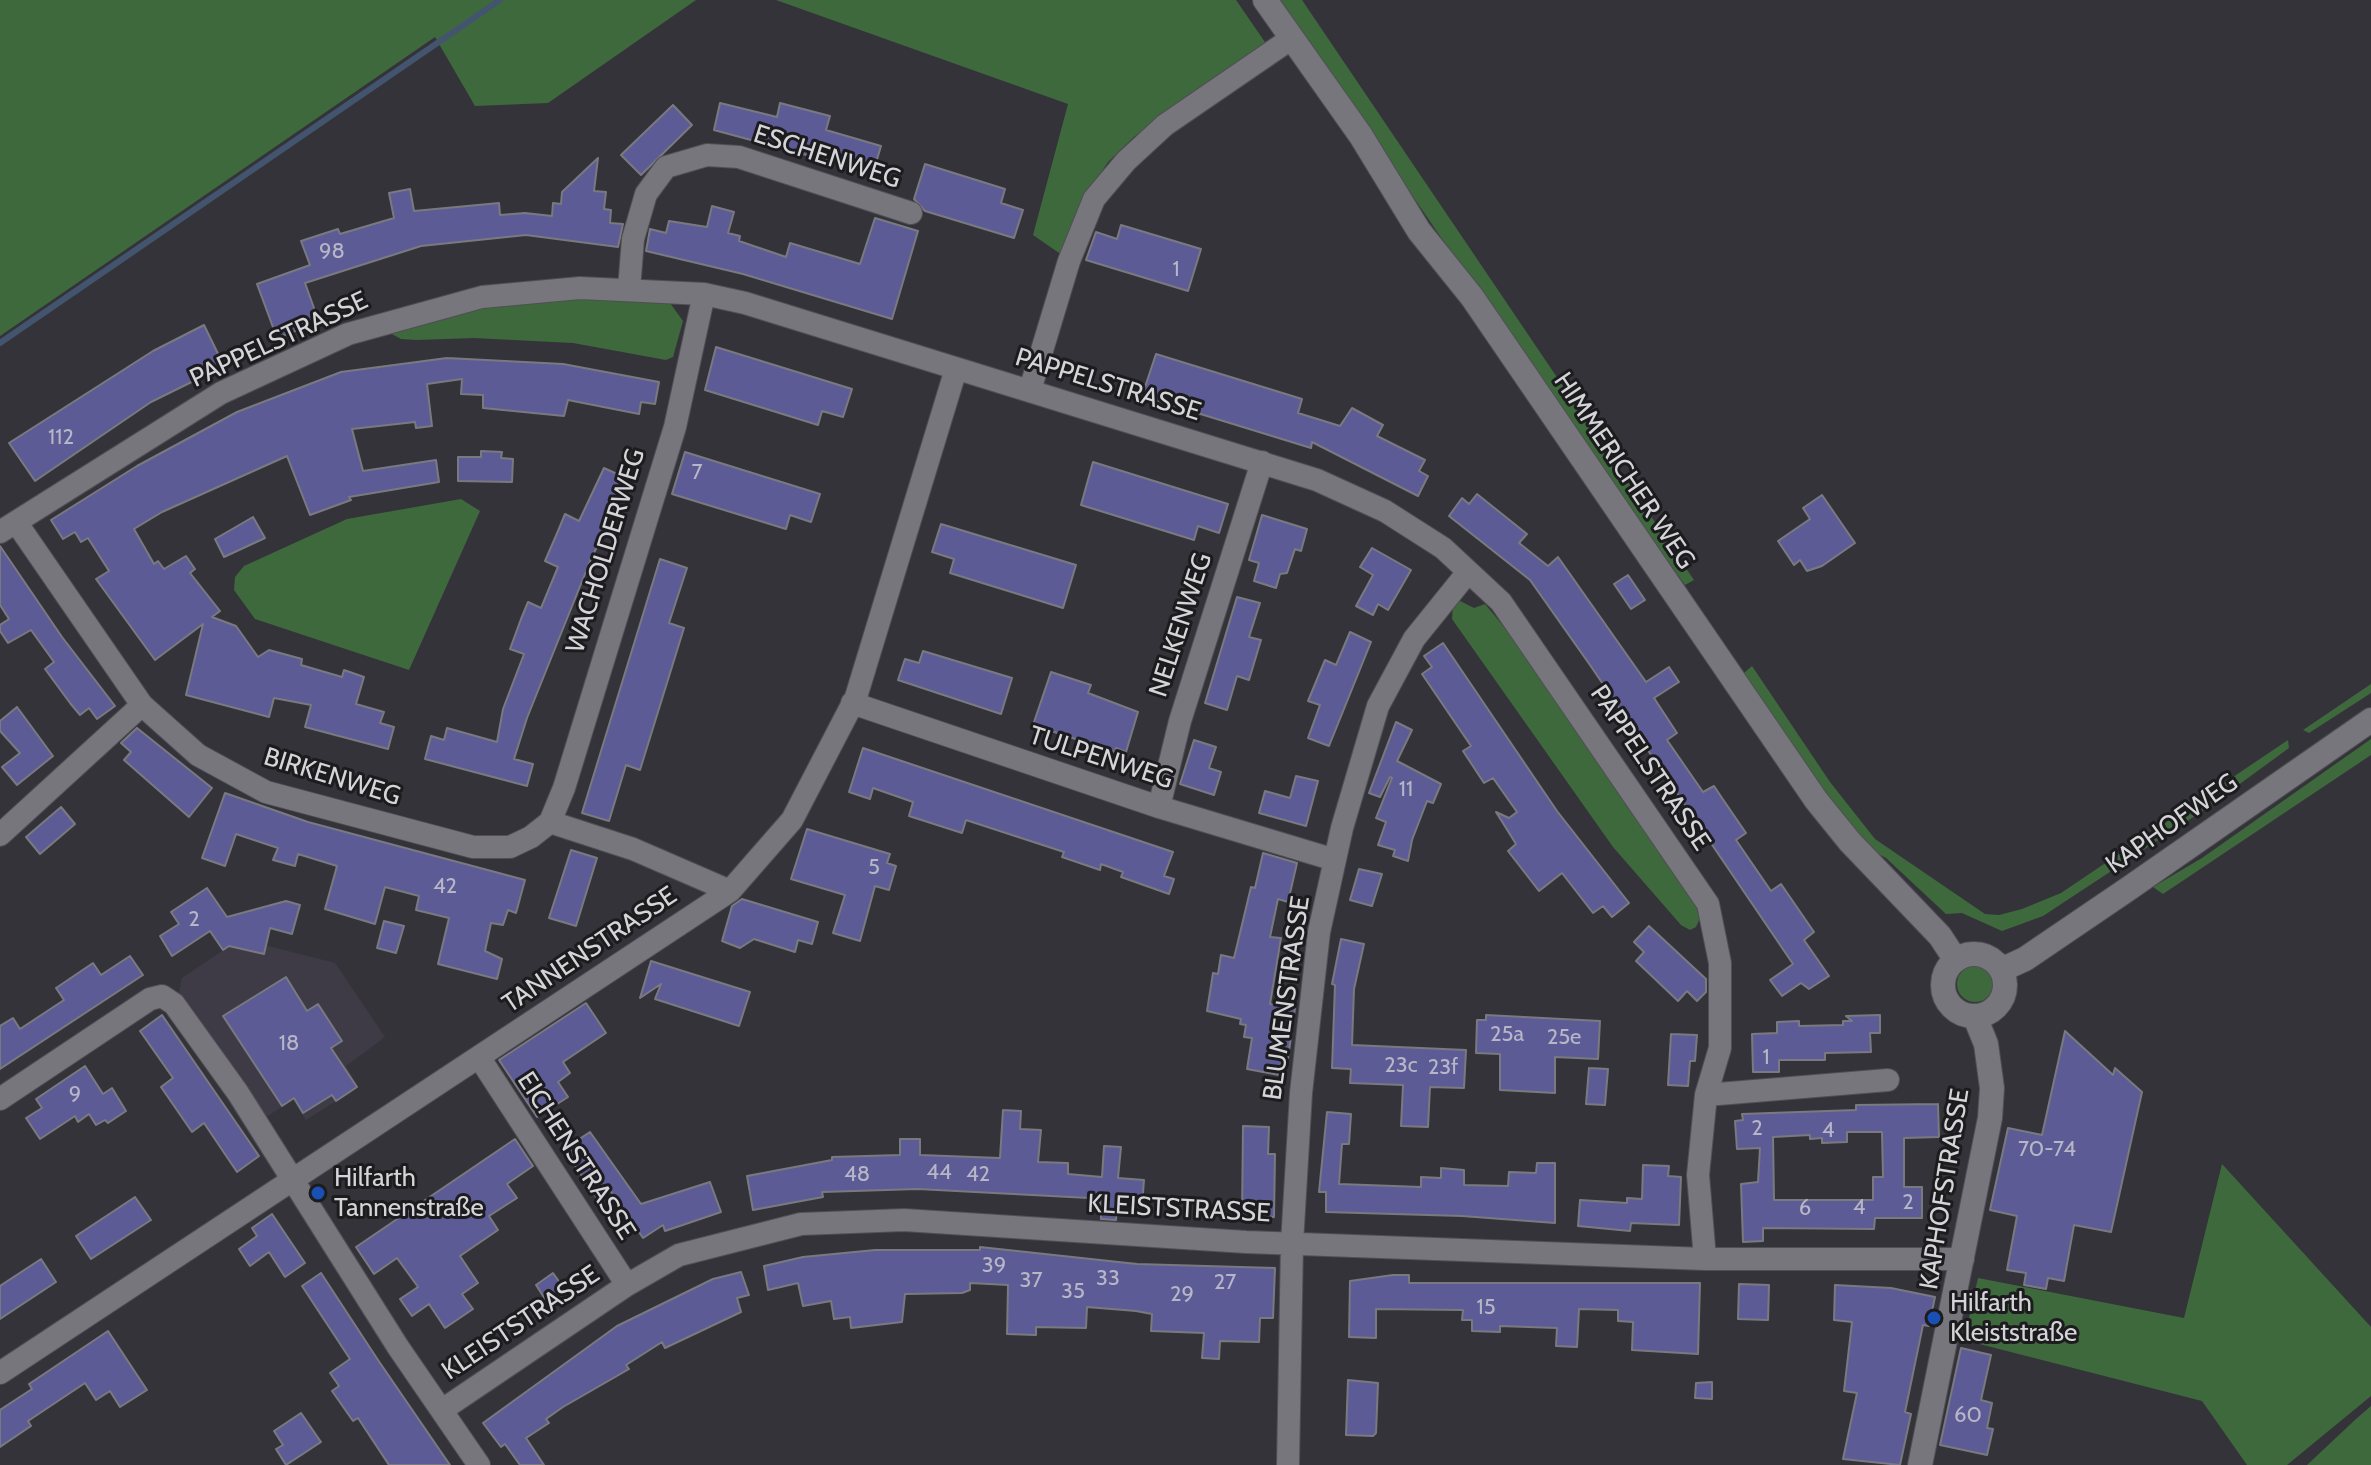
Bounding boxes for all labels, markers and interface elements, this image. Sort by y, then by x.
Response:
street label: ESCHENWEG [749,119,905,195]
house number: 98 [319,239,345,265]
house number: 1 [1172,257,1180,283]
street label: PAPPELSTRASSE [185,285,373,395]
street label: PAPPELSTRASSE [1011,342,1205,428]
street label: HIMMERICHER WEG [1547,367,1701,575]
house number: 112 [48,425,74,451]
street label: WACHOLDERWEG [560,445,652,657]
house number: 7 [691,460,703,486]
street label: NELKENWEG [1143,549,1219,701]
street label: PAPPELSTRASSE [1583,679,1717,857]
street label: TULPENWEG [1025,720,1177,796]
street label: BIRKENWEG [260,741,404,813]
street label: KAPHOFWEG [2100,767,2244,881]
house number: 11 [1399,777,1413,803]
house number: 5 [868,855,880,881]
house number: 42 [433,874,457,900]
street label: TANNENSTRASSE [497,880,683,1020]
street label: BLUMENSTRASSE [1257,894,1317,1102]
house number: 2 [188,907,200,933]
house number: 25a [1490,1022,1524,1048]
house number: 25e [1547,1025,1581,1051]
house number: 18 [279,1031,299,1057]
house number: 1 [1762,1045,1770,1071]
house number: 23c [1384,1053,1418,1079]
house number: 23f [1428,1055,1458,1081]
street label: EICHENSTRASSE [510,1066,642,1246]
house number: 9 [69,1082,81,1108]
street label: KAPHOFSTRASSE [1914,1086,1976,1292]
house number: 2 [1751,1116,1763,1142]
house number: 4 [1822,1118,1834,1144]
house number: 70-74 [2018,1137,2076,1163]
house number: 44 [926,1160,952,1186]
place label: Hilfarth Tannenstraße [334,1162,484,1224]
house number: 48 [844,1162,870,1188]
house number: 42 [966,1162,990,1188]
marker: Hilfarth Tannenstraße [309,1184,327,1202]
street label: KLEISTSTRASSE [1087,1189,1271,1229]
house number: 2 [1902,1190,1914,1216]
house number: 4 [1853,1195,1865,1221]
house number: 6 [1799,1196,1811,1222]
house number: 39 [982,1253,1006,1279]
street label: KLEISTSTRASSE [436,1259,606,1387]
house number: 33 [1096,1266,1120,1292]
house number: 37 [1020,1268,1042,1294]
house number: 27 [1214,1270,1236,1296]
house number: 35 [1061,1279,1085,1305]
house number: 29 [1170,1282,1194,1308]
place label: Hilfarth Kleiststraße [1950,1287,2077,1348]
house number: 15 [1476,1295,1496,1321]
marker: Hilfarth Kleiststraße [1925,1309,1943,1327]
house number: 60 [1954,1403,1982,1429]

